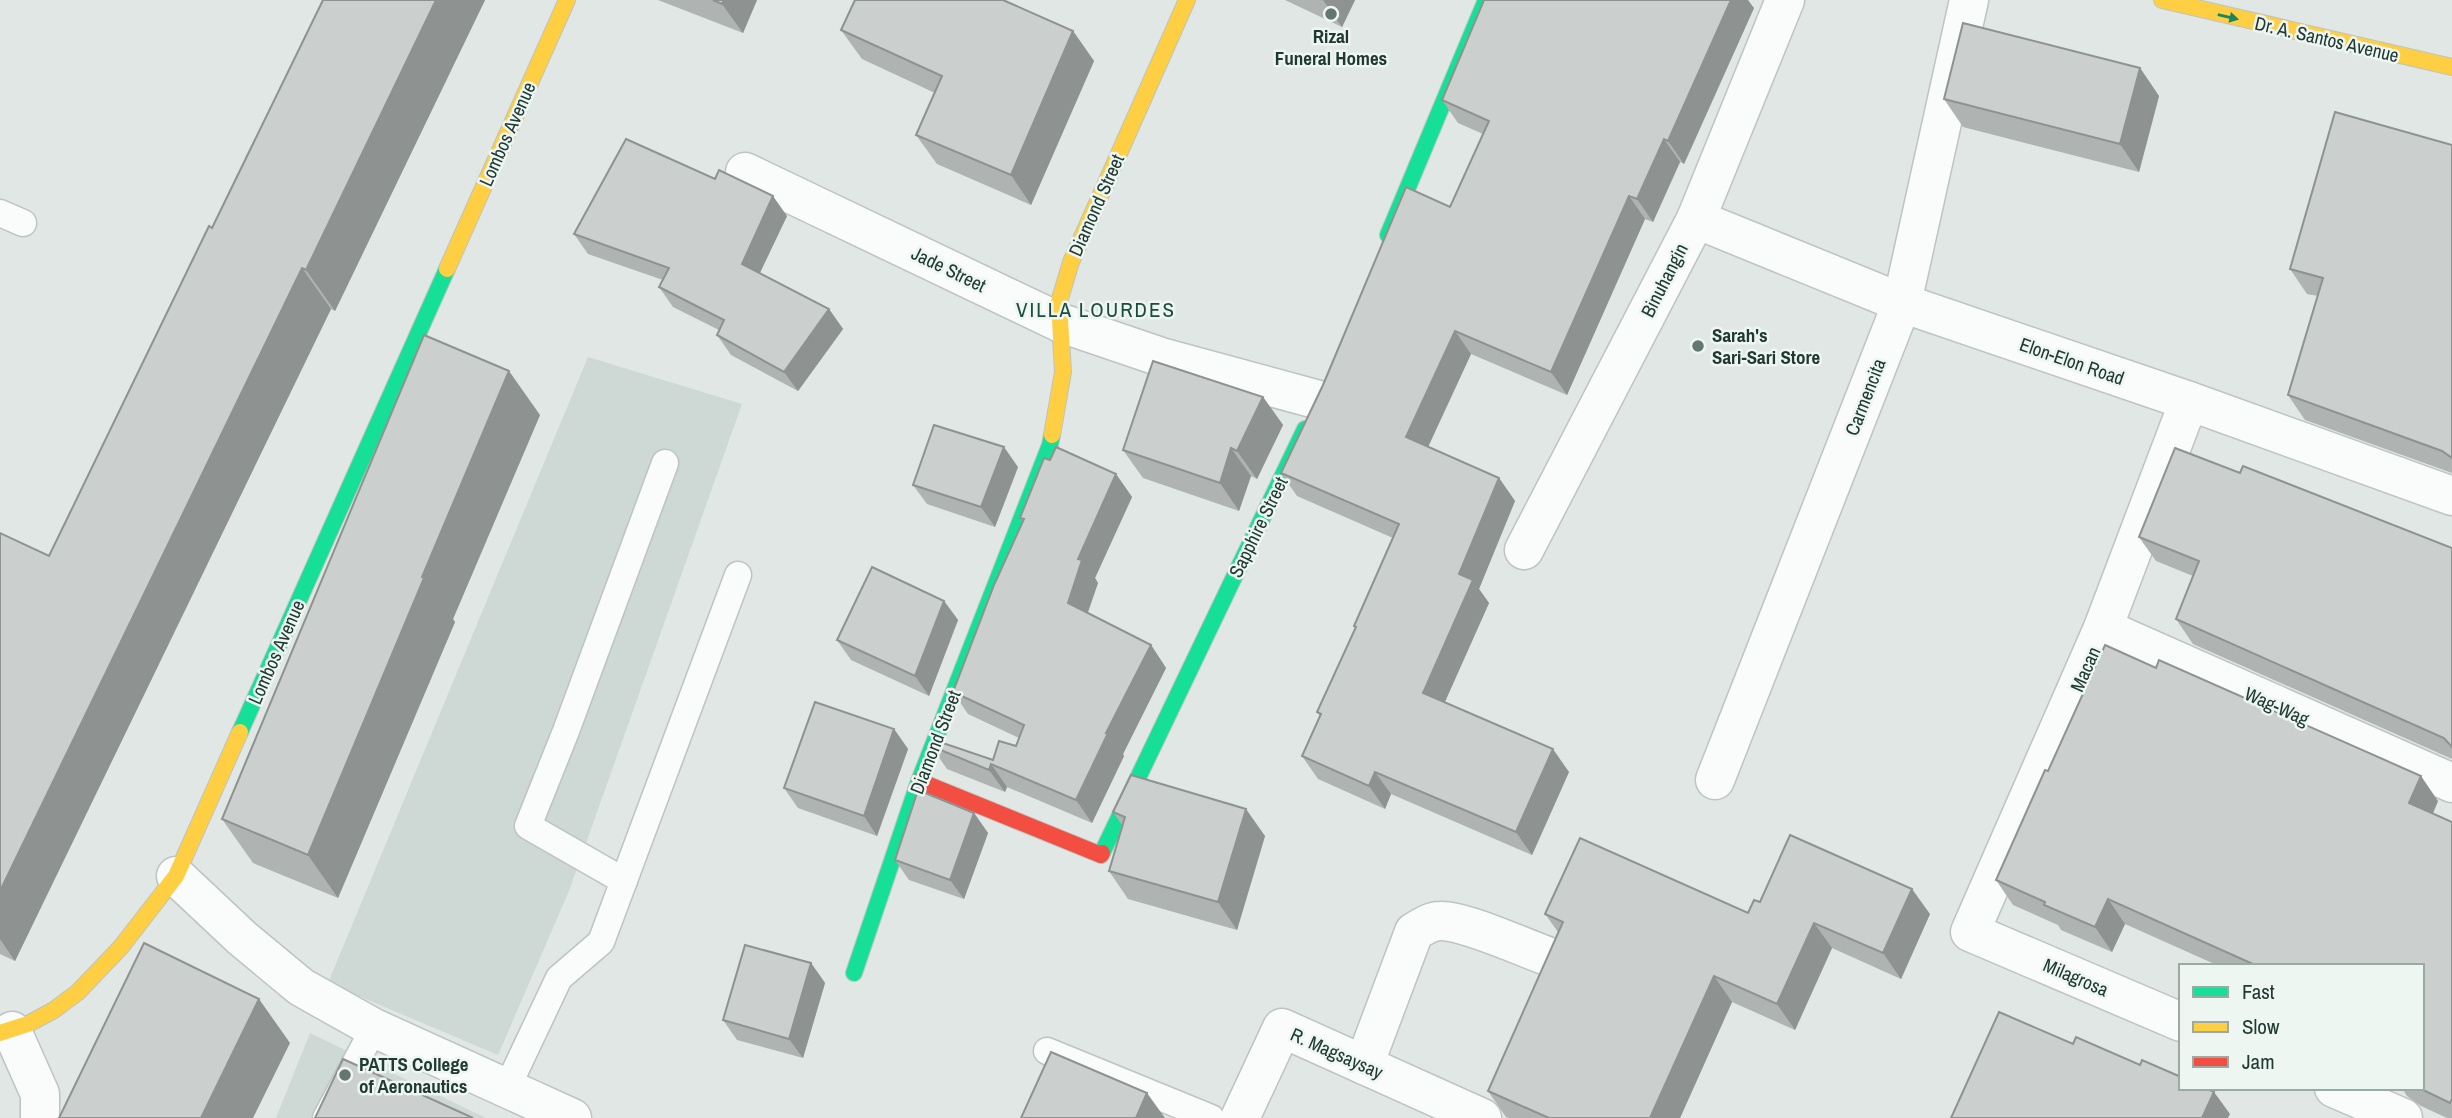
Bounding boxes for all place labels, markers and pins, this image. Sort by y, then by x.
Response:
marker: Rizal Funeral Homes [1323,6,1339,22]
place label: Rizal Funeral Homes [1275,23,1387,71]
place label: Sarah's Sari-Sari Store [1712,322,1821,370]
marker: Sarah's Sari-Sari Store [1690,338,1706,354]
place label: PATTS College of Aeronautics [359,1051,469,1099]
marker: PATTS College of Aeronautics [337,1067,353,1083]

